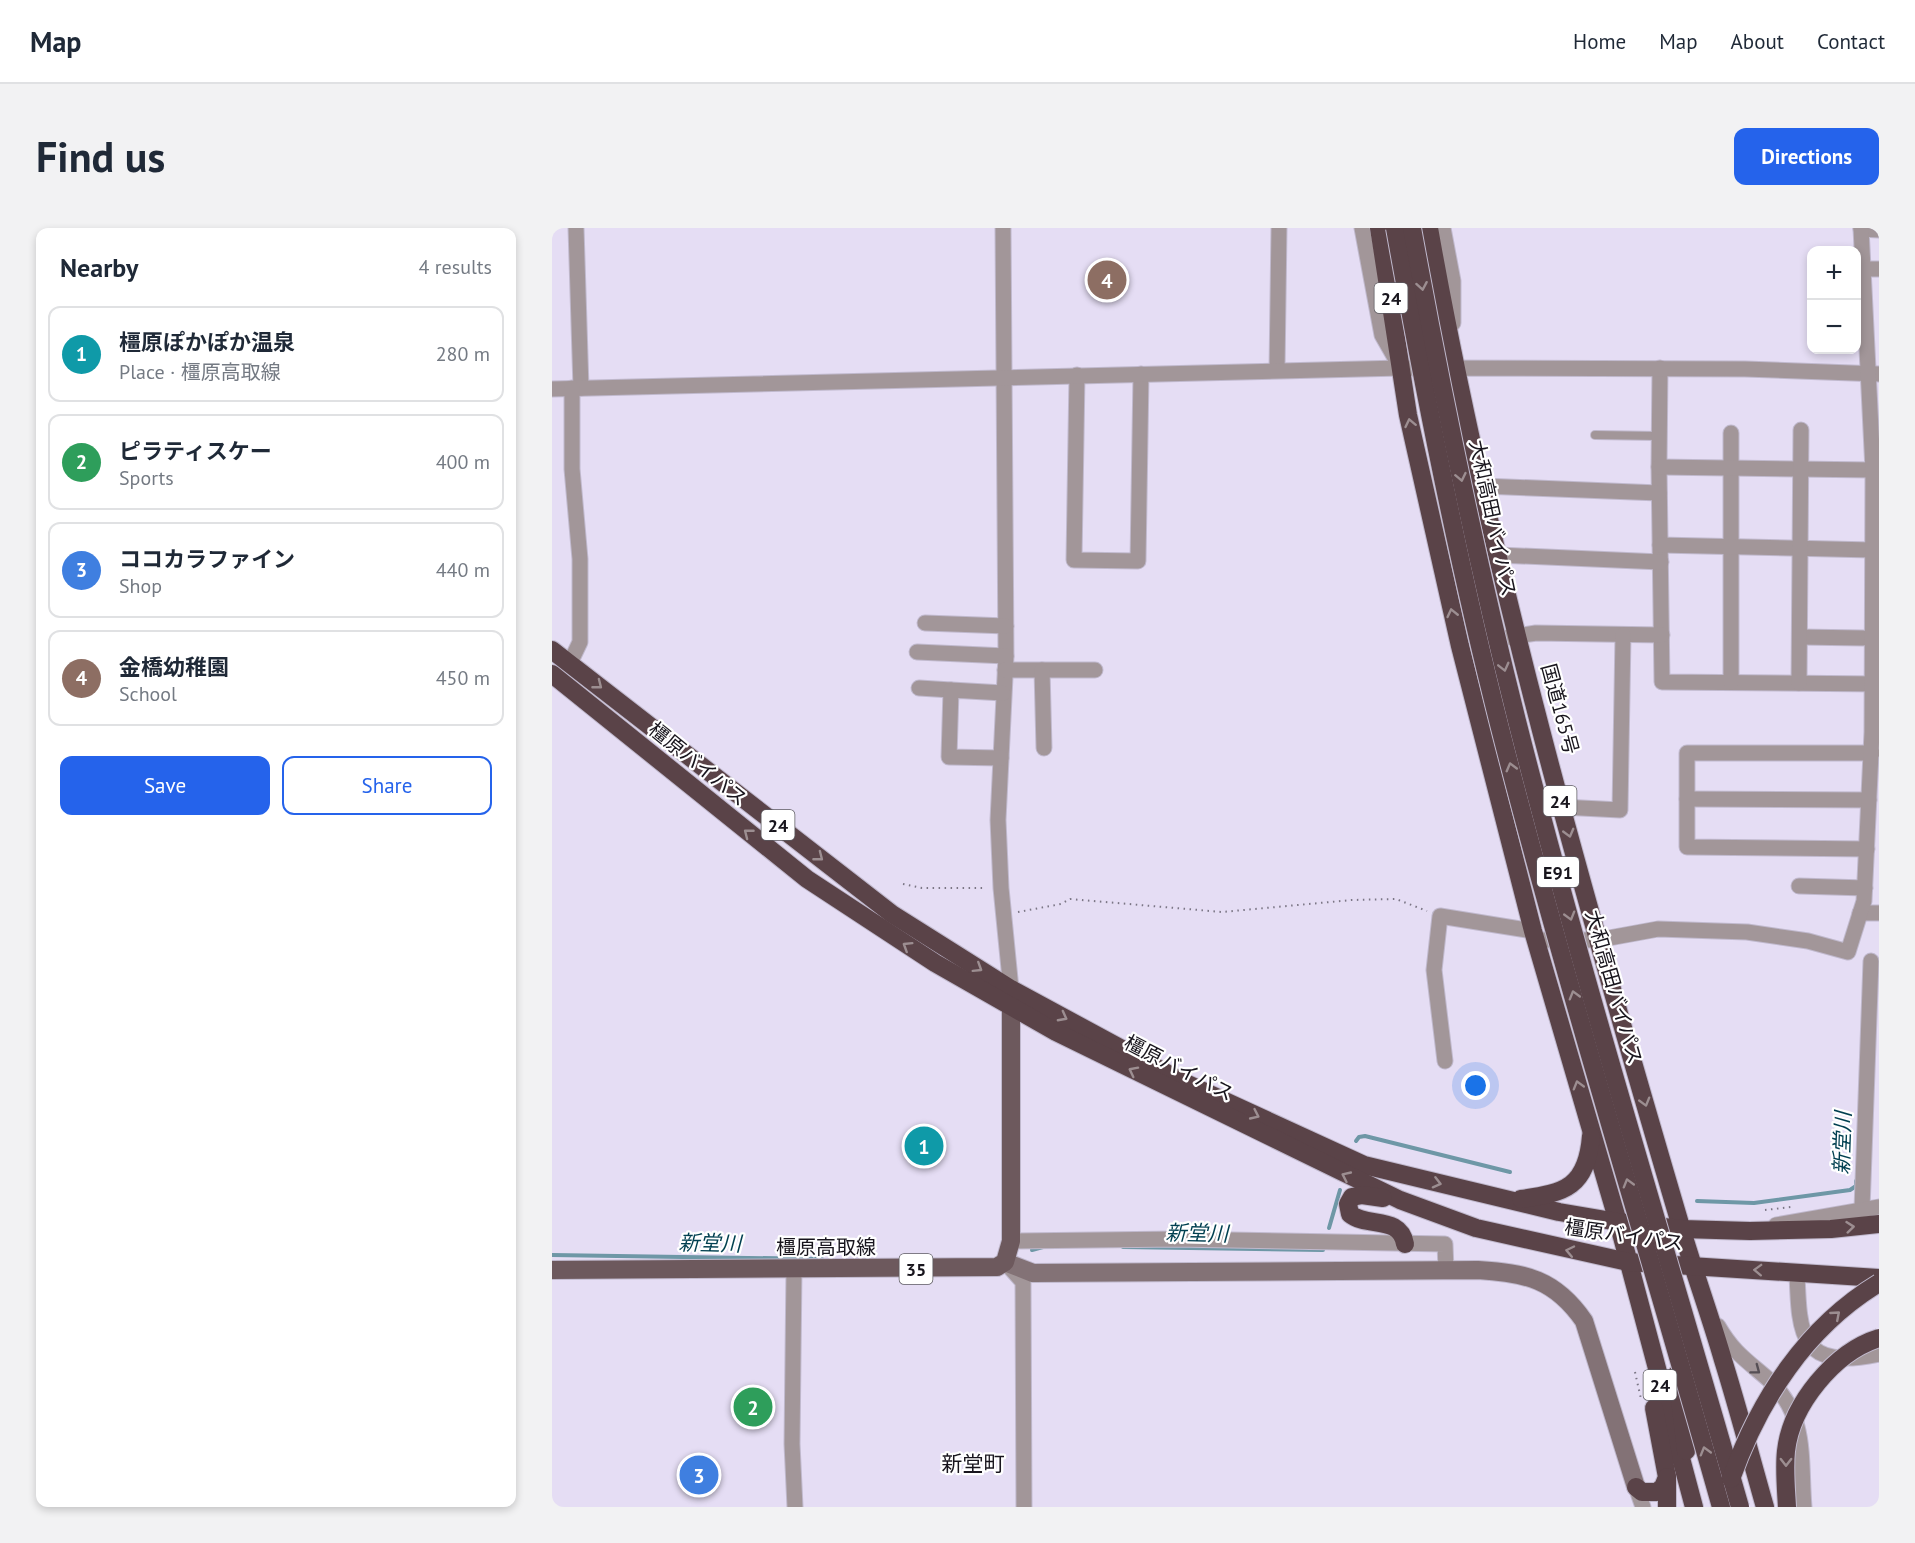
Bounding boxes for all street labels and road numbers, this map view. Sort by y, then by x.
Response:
road number: 24 [1374,283,1408,313]
street label: 大和高田バイパス [1464,437,1522,599]
street label: 国道165号 [1535,661,1585,757]
street label: 橿原バイパス [643,716,753,812]
road number: 24 [1544,786,1576,816]
road number: 24 [762,810,794,840]
road number: E91 [1537,857,1579,887]
street label: 大和高田バイパス [1580,907,1648,1067]
street label: 橿原バイパス [1120,1029,1238,1107]
street label: 橿原バイパス [1563,1214,1685,1256]
street label: 橿原高取線 [776,1234,876,1260]
road number: 35 [900,1254,932,1284]
road number: 24 [1644,1370,1676,1400]

